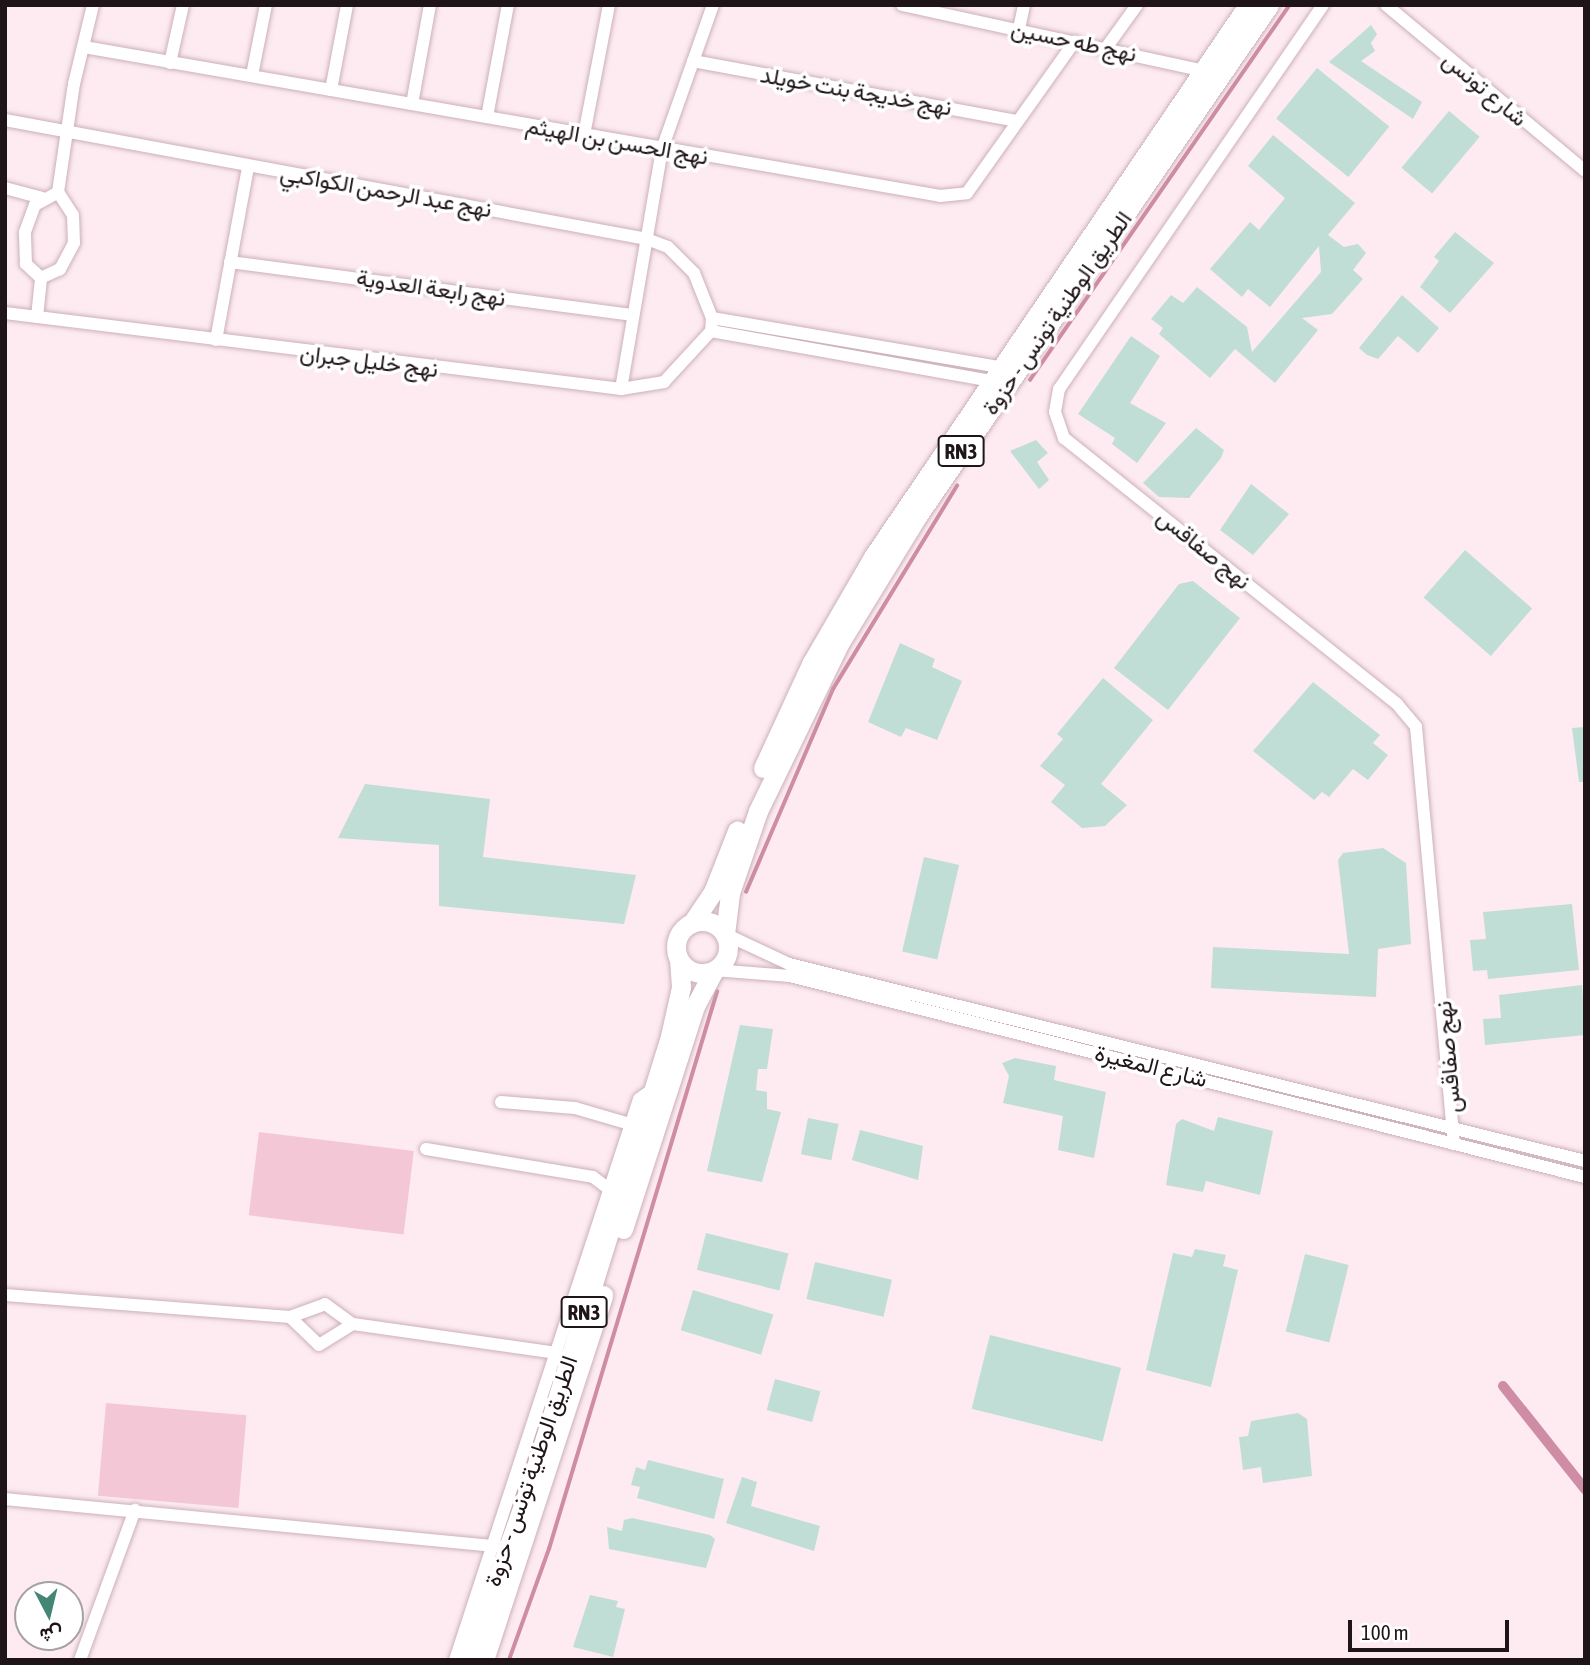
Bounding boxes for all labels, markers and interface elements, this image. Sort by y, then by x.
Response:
street label: نهج طه حسين [1009,14,1139,68]
street label: شارع تونس [1437,46,1533,132]
street label: نهج خديجة بنت خويلد [758,61,954,121]
street label: نهج الحسن بن الهيثم [524,111,710,171]
street label: نهج عبد الرحمن الكواكبي [278,159,494,223]
street label: الطريق الوطنية تونس - حزوة [976,206,1138,420]
street label: نهج رابعة العدوية [355,264,507,312]
street label: نهج خليل جبران [298,339,440,383]
road number: RN3 [936,434,986,468]
street label: نهج صفاقس [1152,503,1256,595]
street label: نهج صفاقس [1429,1000,1467,1114]
street label: شارع المغيرة [1092,1039,1210,1093]
road number: RN3 [560,1294,608,1330]
street label: الطريق الوطنية تونس - حزوة [479,1352,583,1590]
north arrow [14,1581,84,1651]
scale bar [1352,1606,1513,1650]
text: 100 m [1361,1620,1409,1644]
text: ش [39,1623,64,1647]

